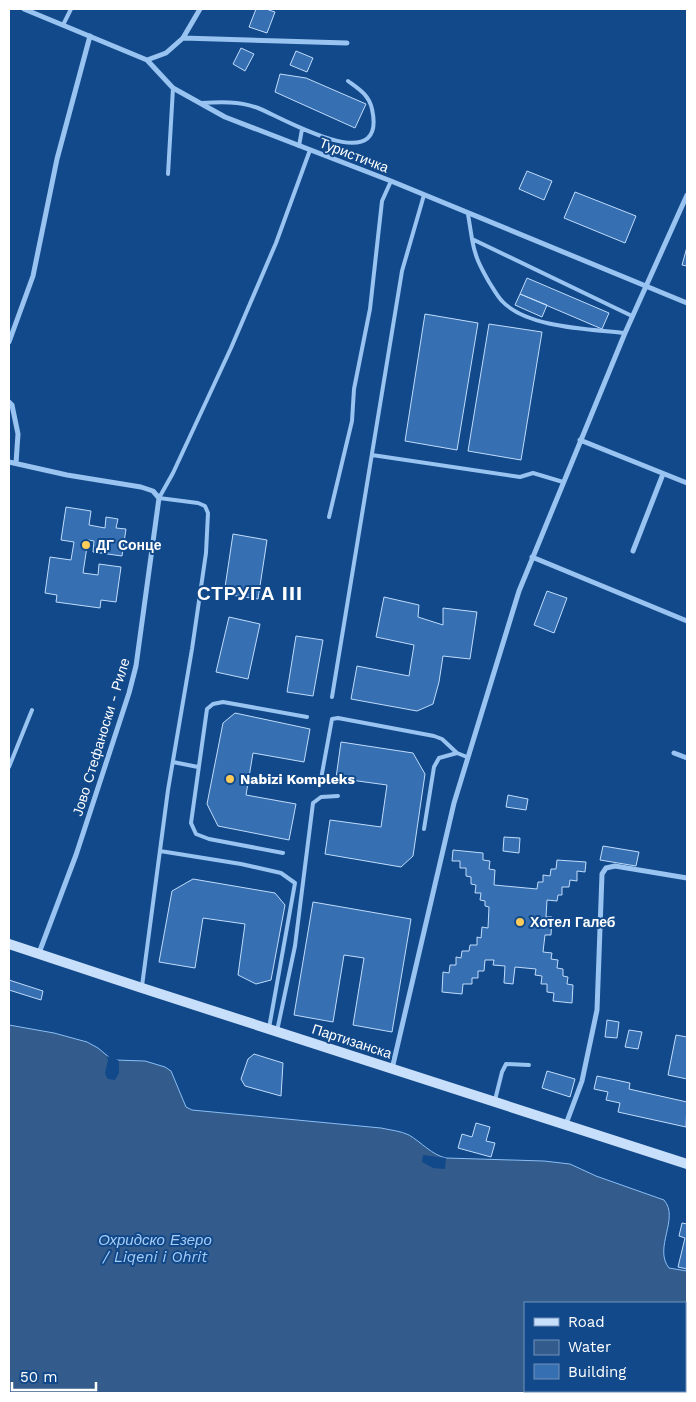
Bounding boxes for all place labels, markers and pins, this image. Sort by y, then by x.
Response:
place label: ДГ Сонце [96,537,162,553]
marker: ДГ Сонце [80,539,92,551]
place label: Nabizi Kompleks [240,771,355,787]
marker: Nabizi Kompleks [224,773,236,785]
place label: Хотел Галеб [530,914,616,930]
marker: Хотел Галеб [514,916,526,928]

